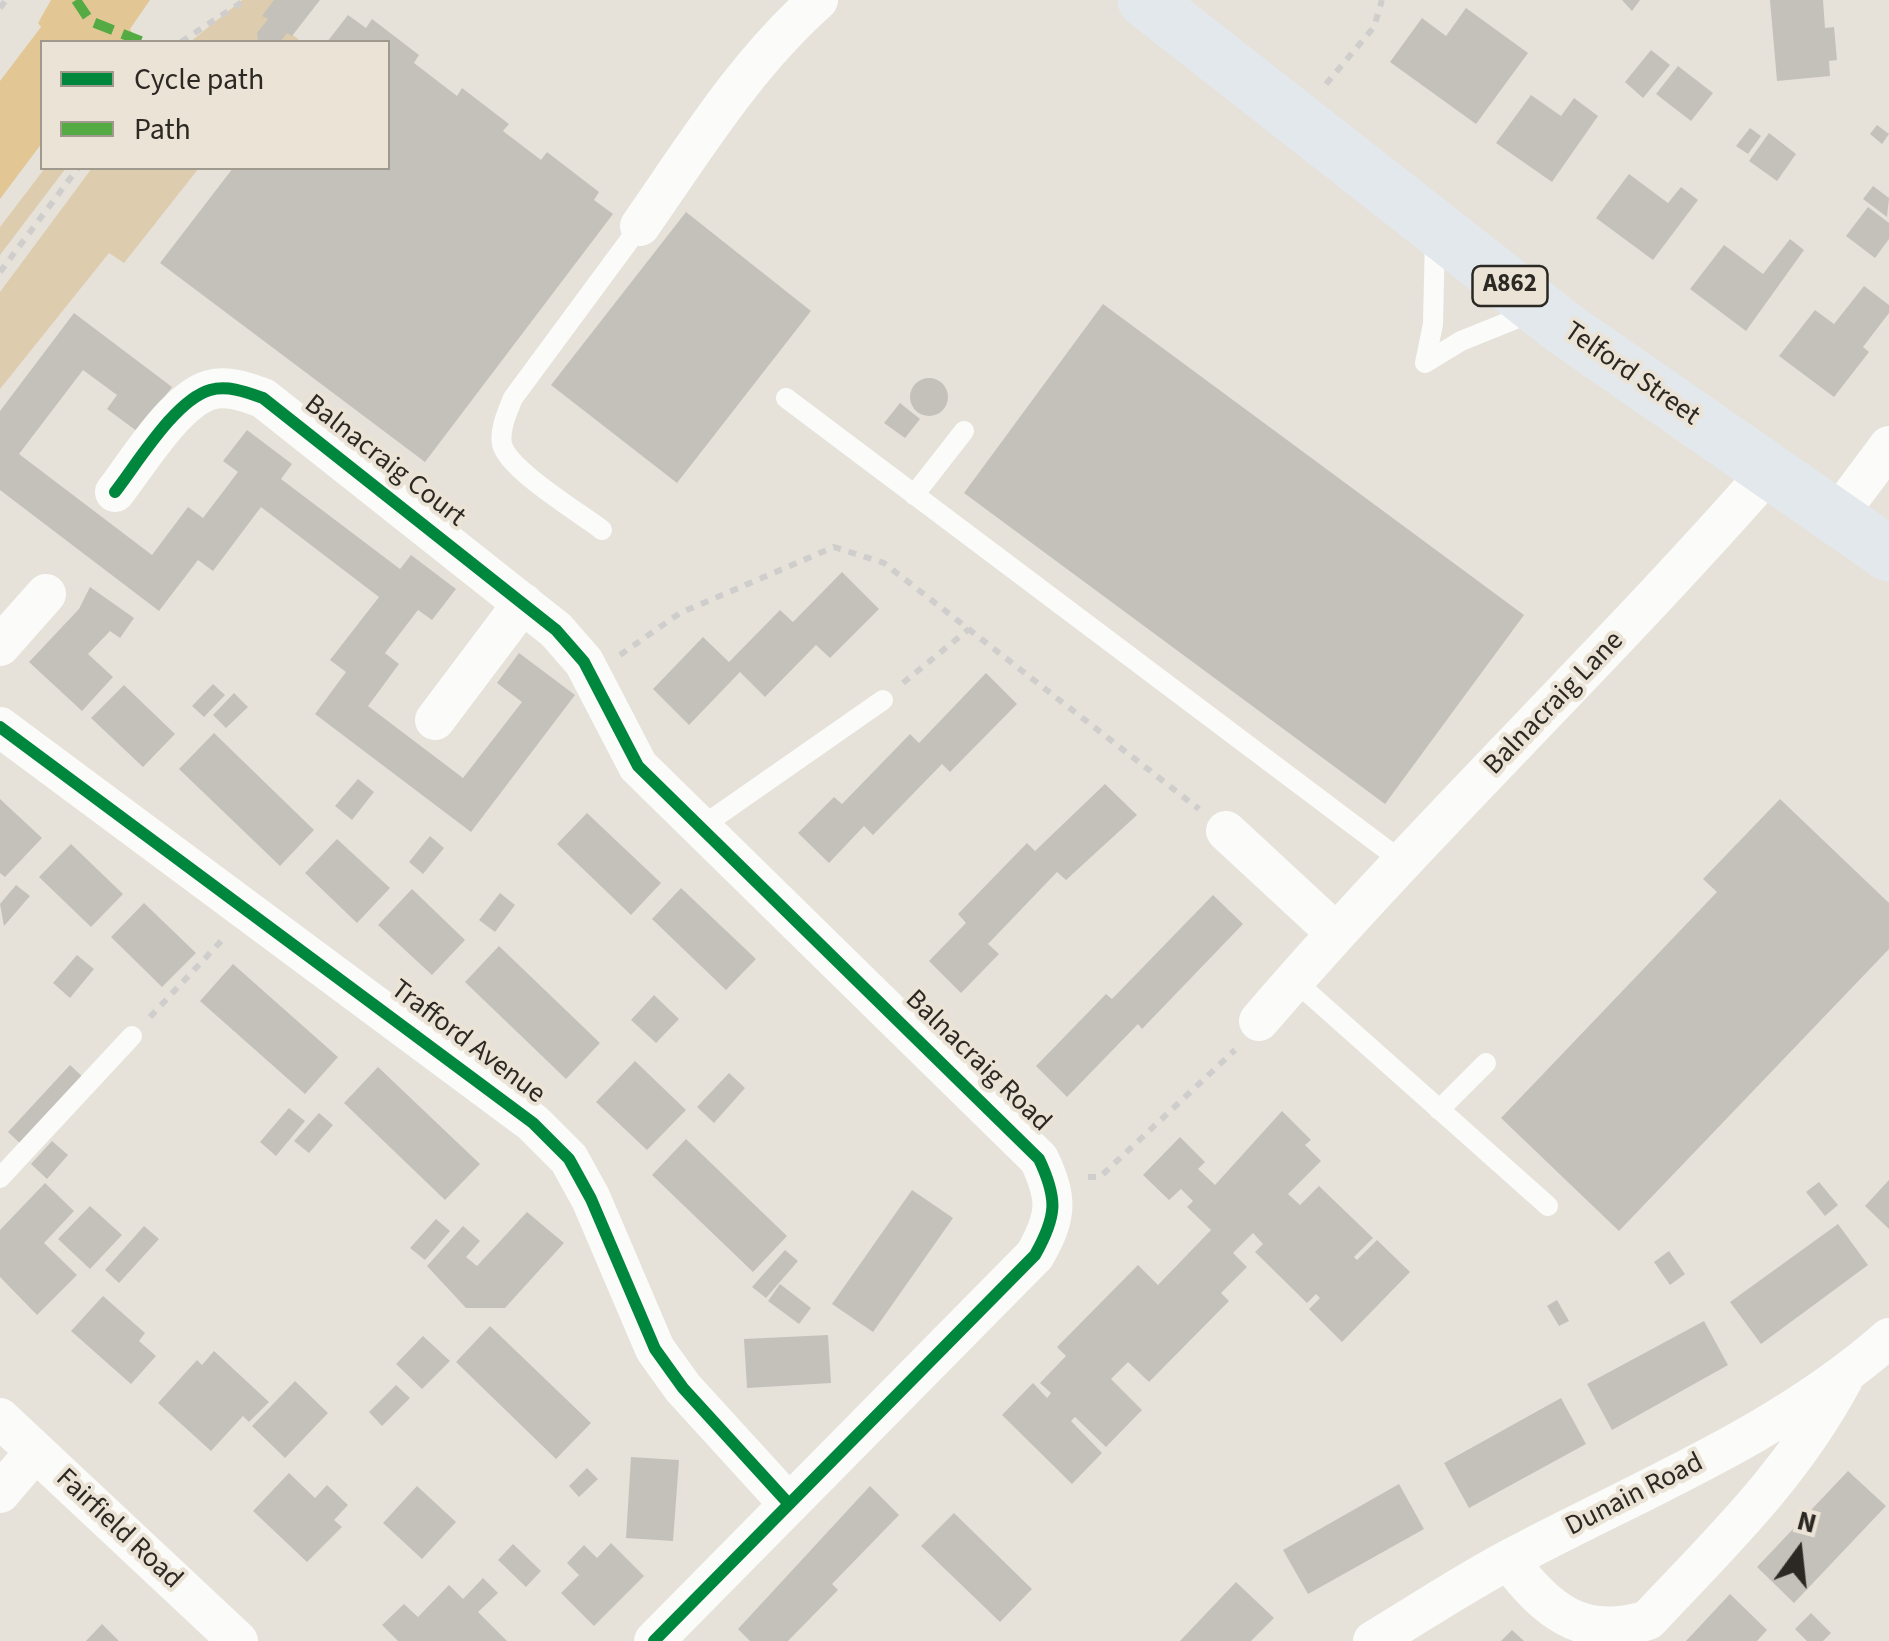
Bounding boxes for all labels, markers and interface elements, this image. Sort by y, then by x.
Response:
legend [40,40,390,170]
text: Cycle path [134,58,264,101]
text: Path [134,108,191,151]
road number: A862 [1472,266,1548,306]
street label: Telford Street [1557,316,1705,434]
street label: Balnacraig Court [297,389,471,535]
street label: Balnacraig Lane [1478,625,1632,783]
street label: Trafford Avenue [383,974,551,1112]
street label: Balnacraig Road [897,984,1057,1140]
street label: Dunain Road [1561,1447,1709,1545]
street label: Fairfield Road [48,1463,188,1597]
text: N [1793,1500,1821,1544]
north arrow [1749,1501,1849,1601]

